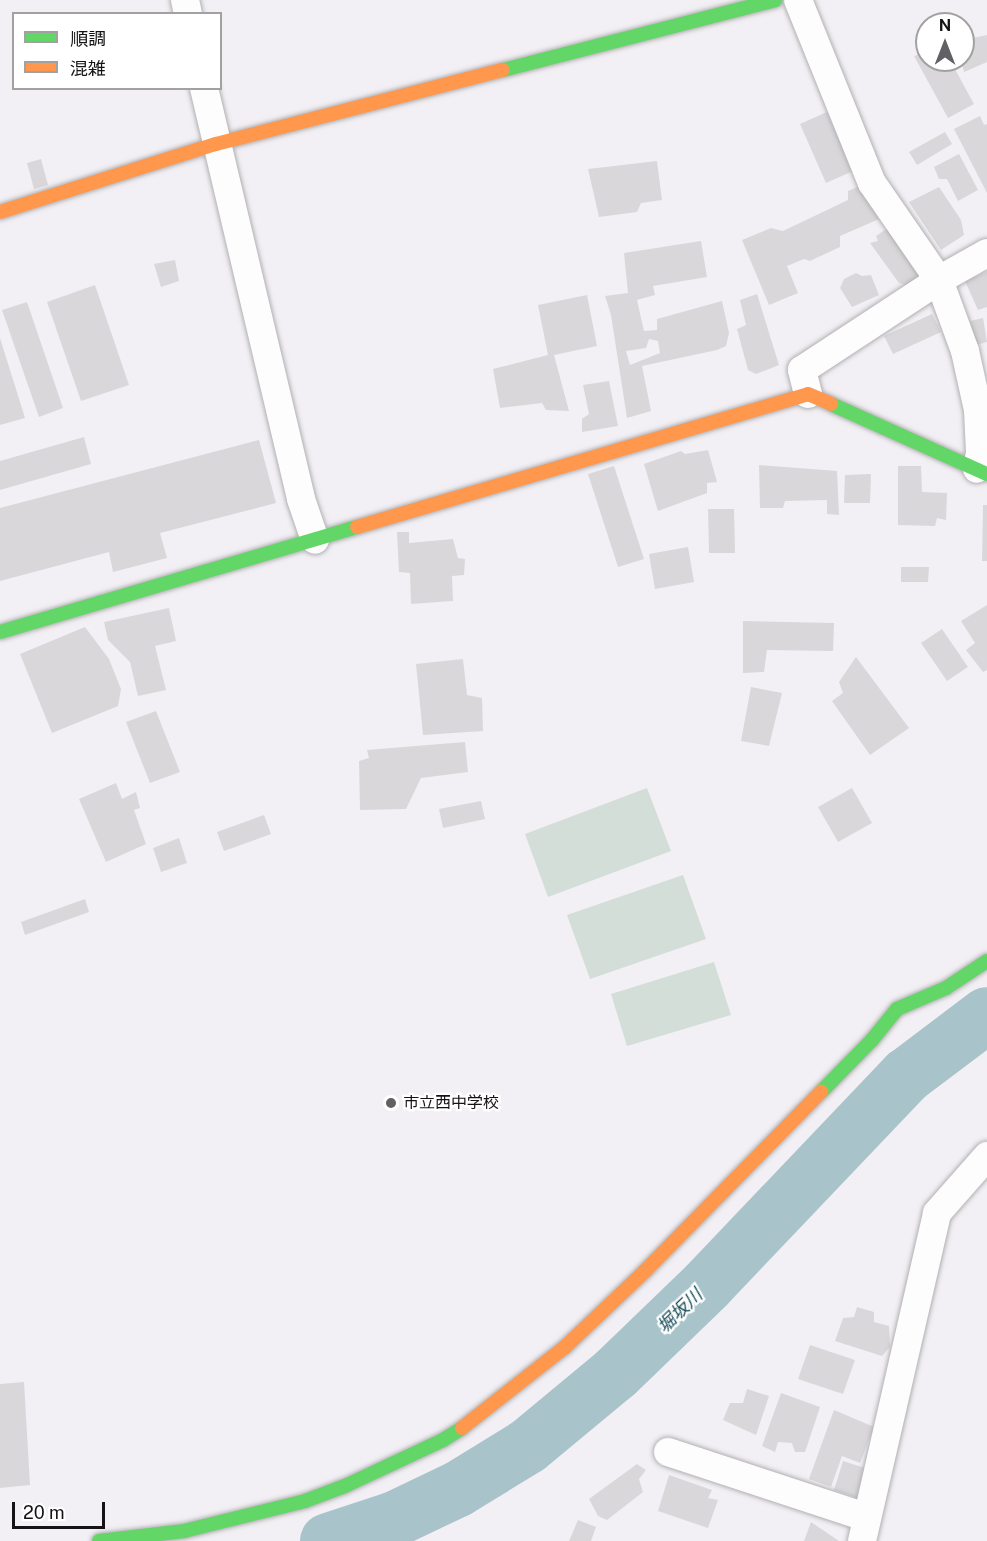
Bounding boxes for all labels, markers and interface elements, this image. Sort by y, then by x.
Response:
legend [12,12,222,90]
north arrow [915,12,975,72]
text: N [939,16,951,35]
text: 順調 [70,28,106,49]
text: 混雑 [70,58,106,79]
place label: 市立西中学校 [403,1093,499,1113]
marker: 市立西中学校 [384,1096,398,1110]
water label: 堀坂川 [653,1284,707,1338]
scale bar [15,1490,108,1528]
text: 20 m [23,1502,65,1523]

